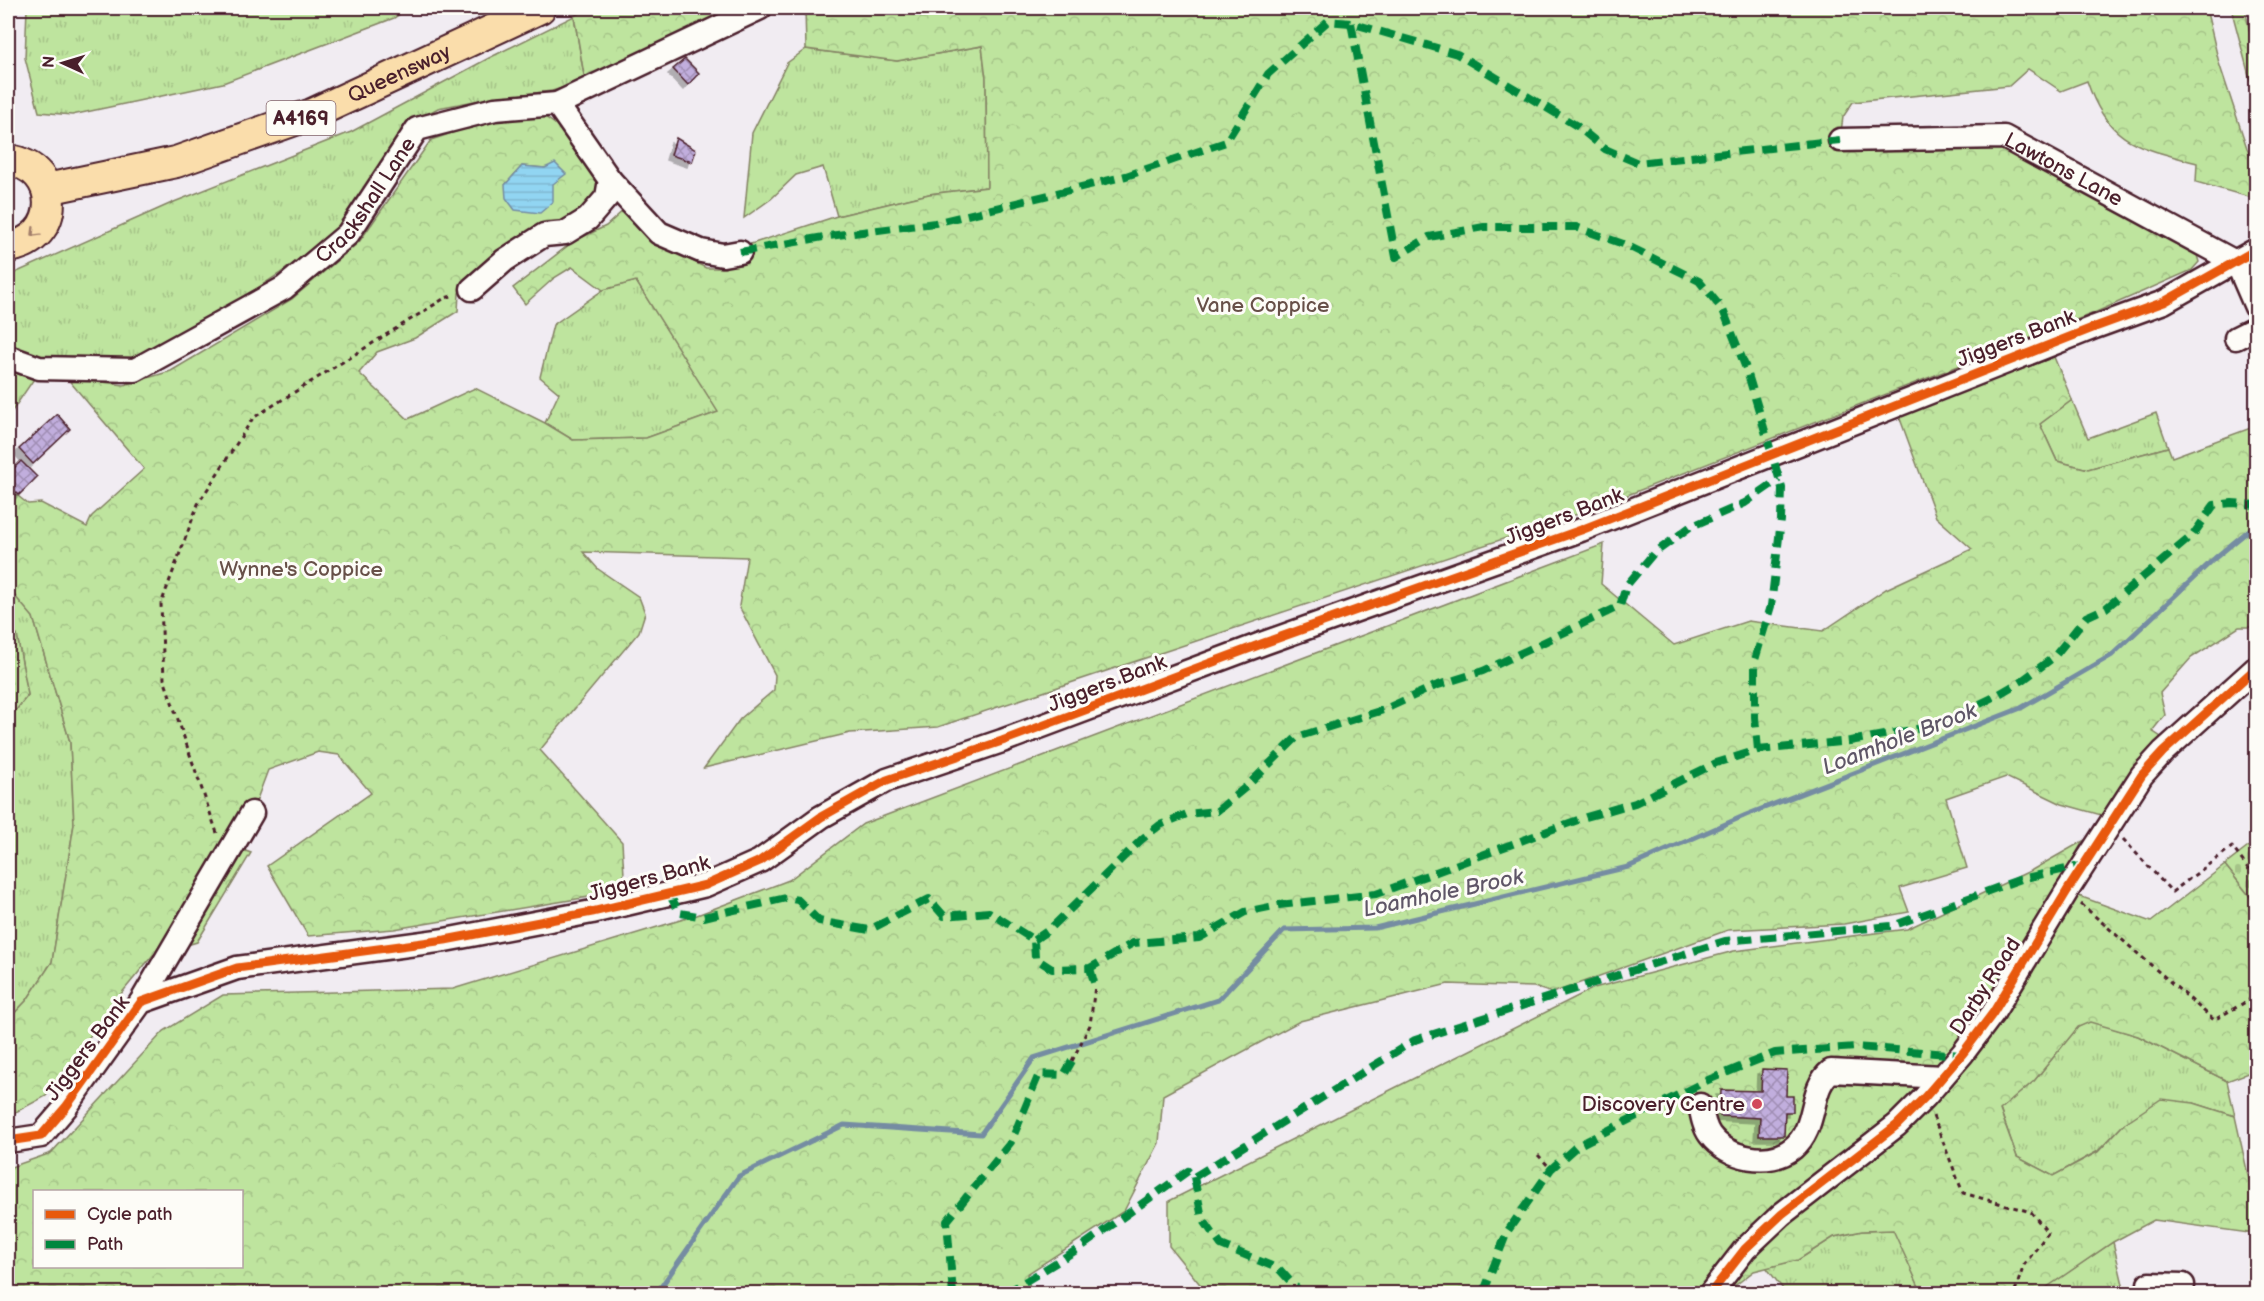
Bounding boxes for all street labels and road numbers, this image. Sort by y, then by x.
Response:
street label: Queensway [344,39,455,109]
road number: A4169 [266,101,336,135]
street label: Lawtons Lane [2000,128,2127,212]
street label: Crackshall Lane [311,133,421,269]
street label: Jiggers Bank [1953,304,2080,373]
street label: Jiggers Bank [1501,482,1628,551]
street label: Jiggers Bank [1044,649,1171,718]
street label: Jiggers Bank [585,850,713,907]
street label: Darby Road [1945,933,2026,1039]
street label: Jiggers Bank [40,990,135,1106]

